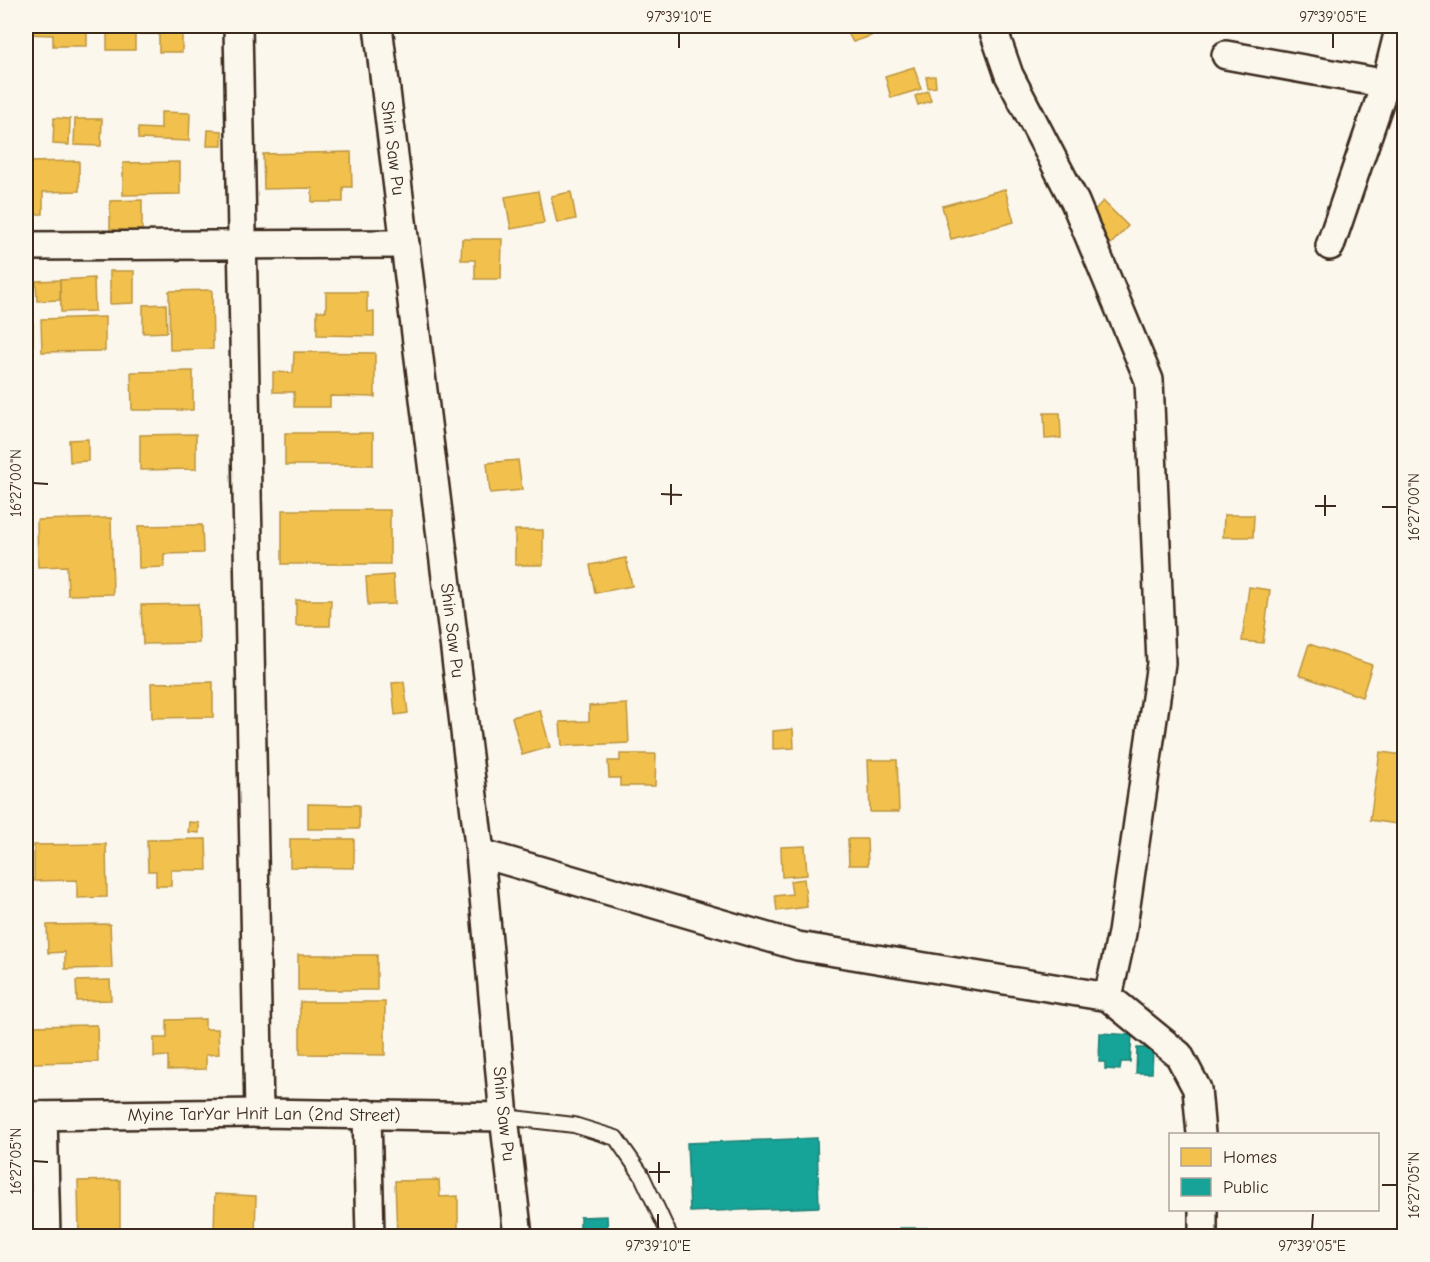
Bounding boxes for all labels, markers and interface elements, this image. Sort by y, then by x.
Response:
text: 97°39'10"E [646,8,712,26]
text: 97°39'05"E [1299,8,1367,26]
street label: Shin Saw Pu [376,100,409,197]
text: 16°27'00"N [7,449,25,517]
text: 16°27'00"N [1405,473,1423,541]
street label: Shin Saw Pu [436,582,468,679]
street label: Shin Saw Pu [488,1065,519,1162]
street label: Myine TarYar Hnit Lan (2nd Street) [127,1103,401,1126]
text: 16°27'05"N [7,1128,25,1194]
legend [1169,1133,1379,1211]
text: Homes [1223,1147,1277,1168]
text: 16°27'05"N [1405,1152,1423,1218]
text: Public [1223,1177,1269,1198]
text: 97°39'10"E [625,1237,691,1255]
text: 97°39'05"E [1278,1237,1346,1255]

